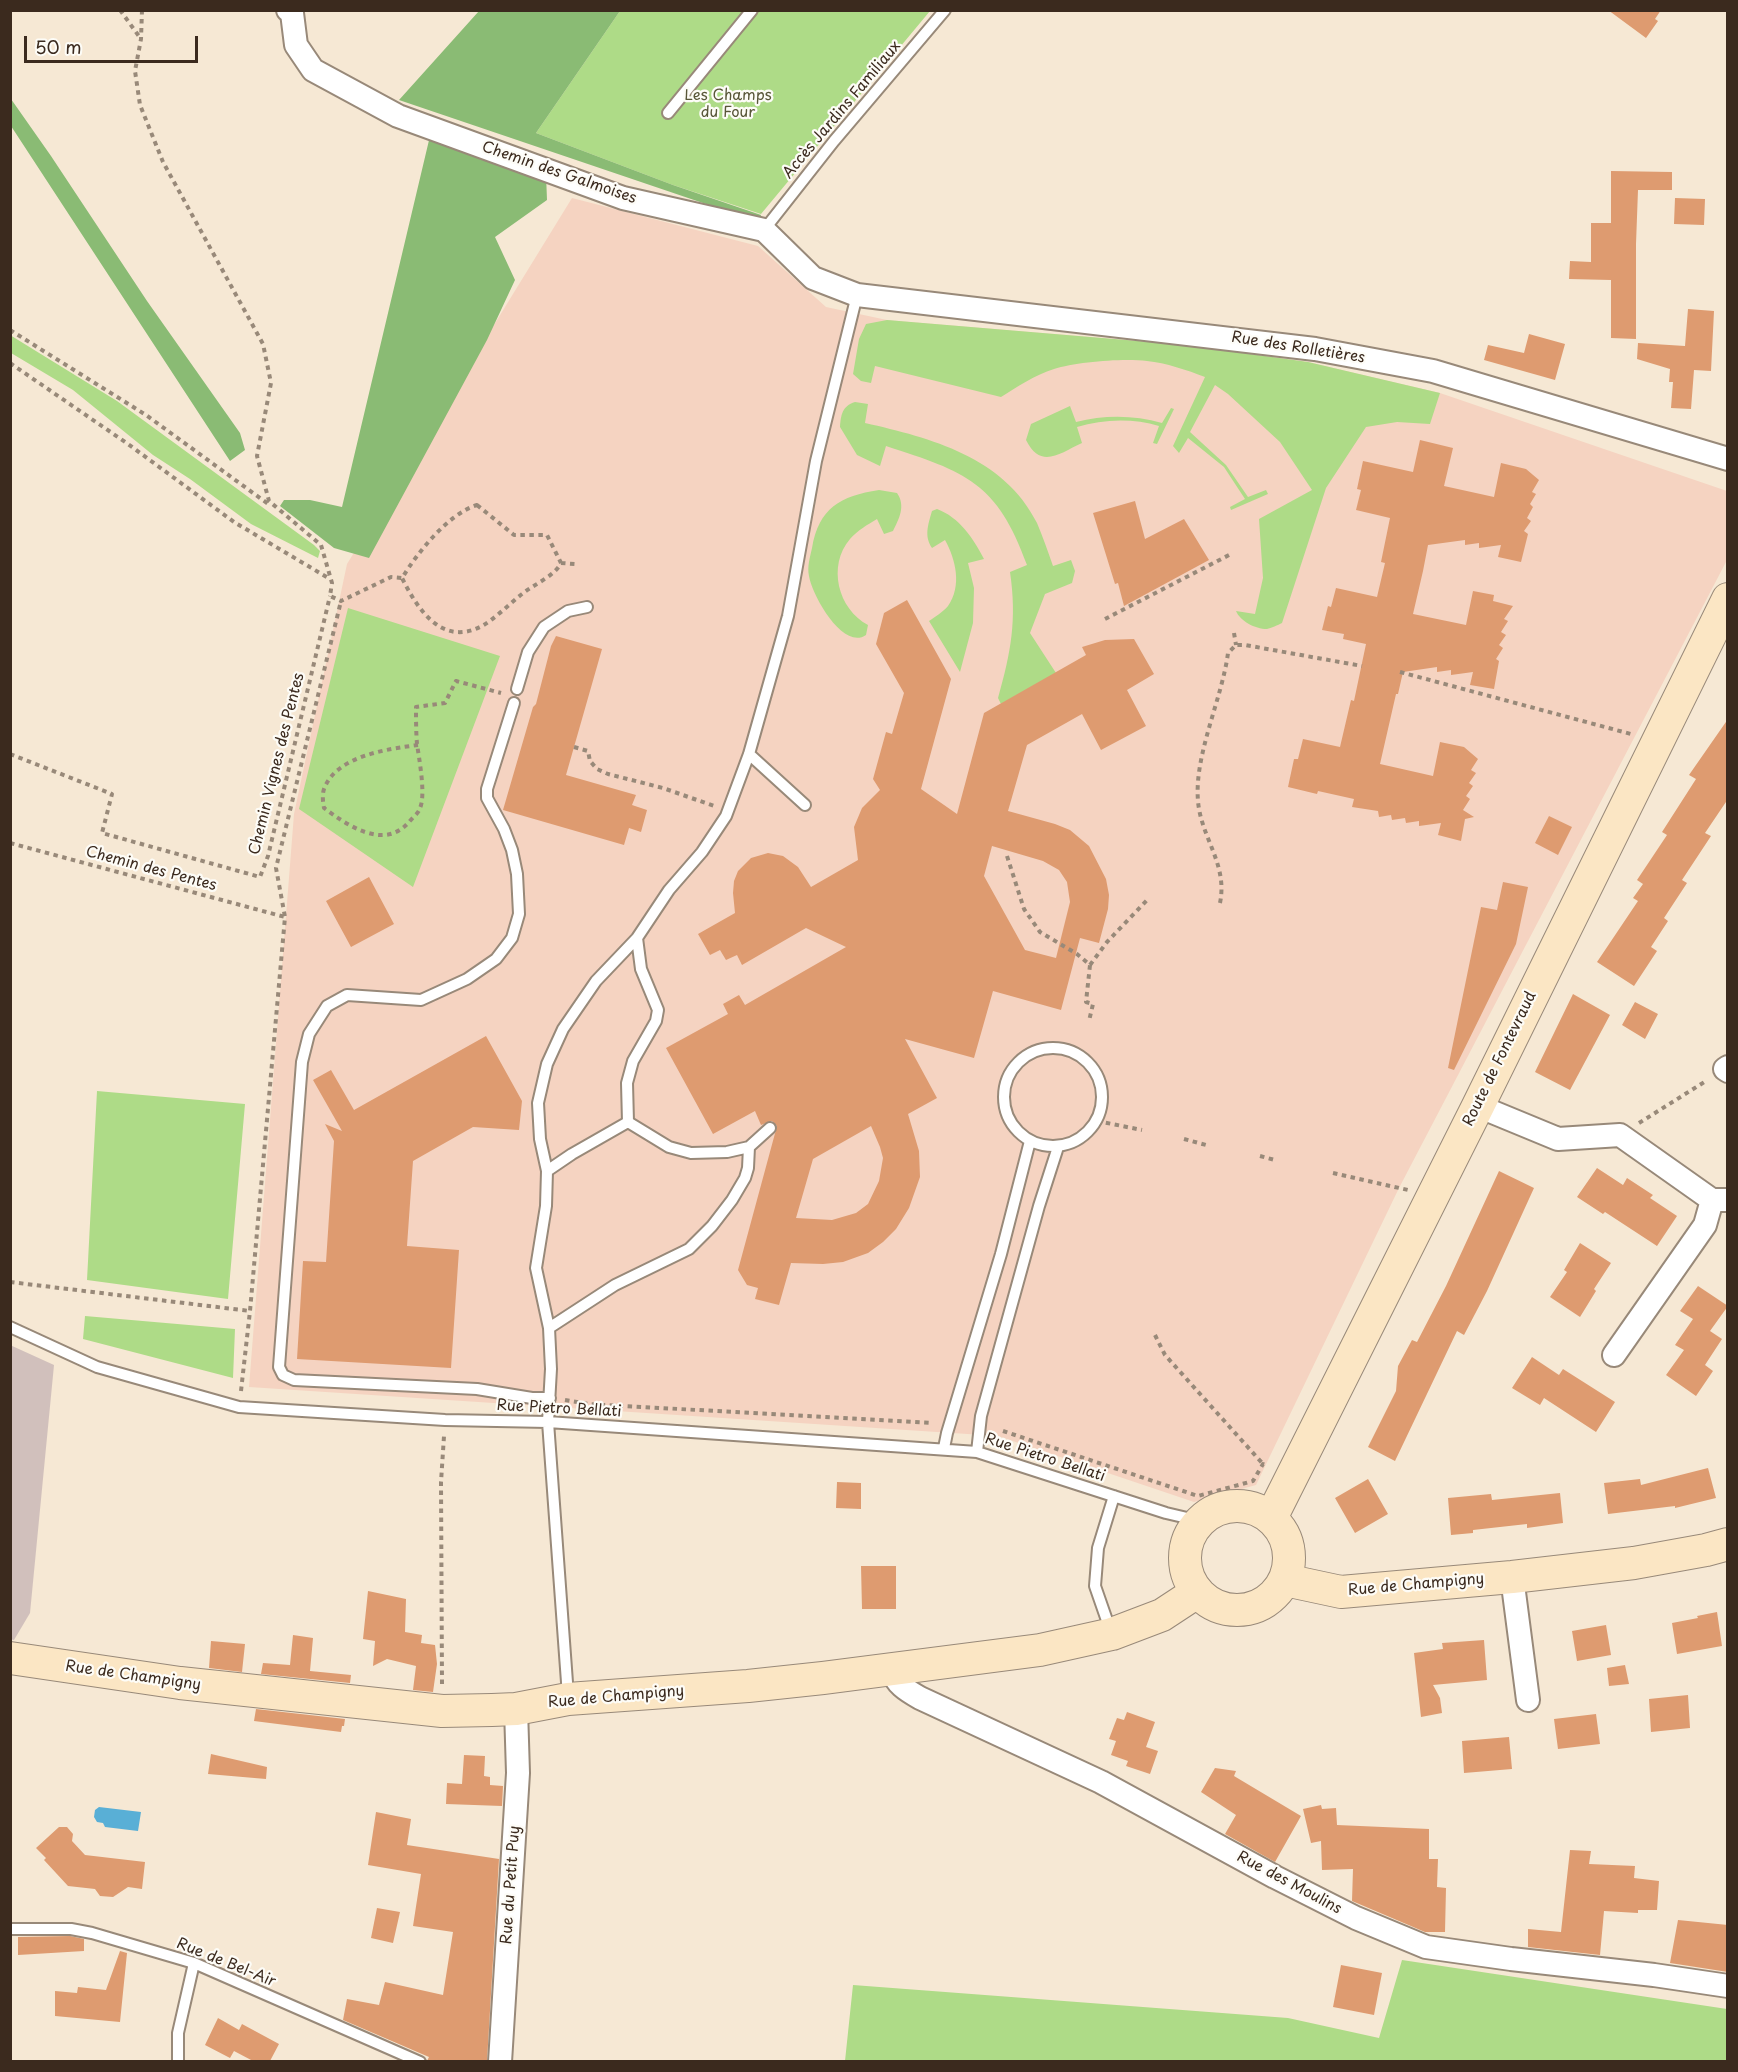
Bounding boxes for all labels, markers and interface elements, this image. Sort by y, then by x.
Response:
scale bar [27,24,201,62]
text: 50 m [35,33,82,60]
street label: Accès Jardins Familiaux [779,38,905,182]
park label: Les Champs du Four [684,87,772,122]
street label: Chemin des Galmoises [480,138,638,208]
street label: Rue des Rolletières [1230,329,1366,367]
street label: Chemin Vignes des Pentes [246,671,308,857]
street label: Chemin des Pentes [84,843,218,895]
street label: Route de Fontevraud [1460,989,1540,1129]
street label: Rue Pietro Bellati [496,1397,622,1421]
street label: Rue Pietro Bellati [983,1430,1107,1486]
street label: Rue de Champigny [1347,1570,1485,1600]
street label: Rue de Champigny [64,1658,202,1694]
street label: Rue de Champigny [547,1682,685,1712]
street label: Rue du Petit Puy [498,1825,524,1945]
street label: Rue des Moulins [1234,1848,1344,1918]
street label: Rue de Bel-Air [174,1935,278,1991]

